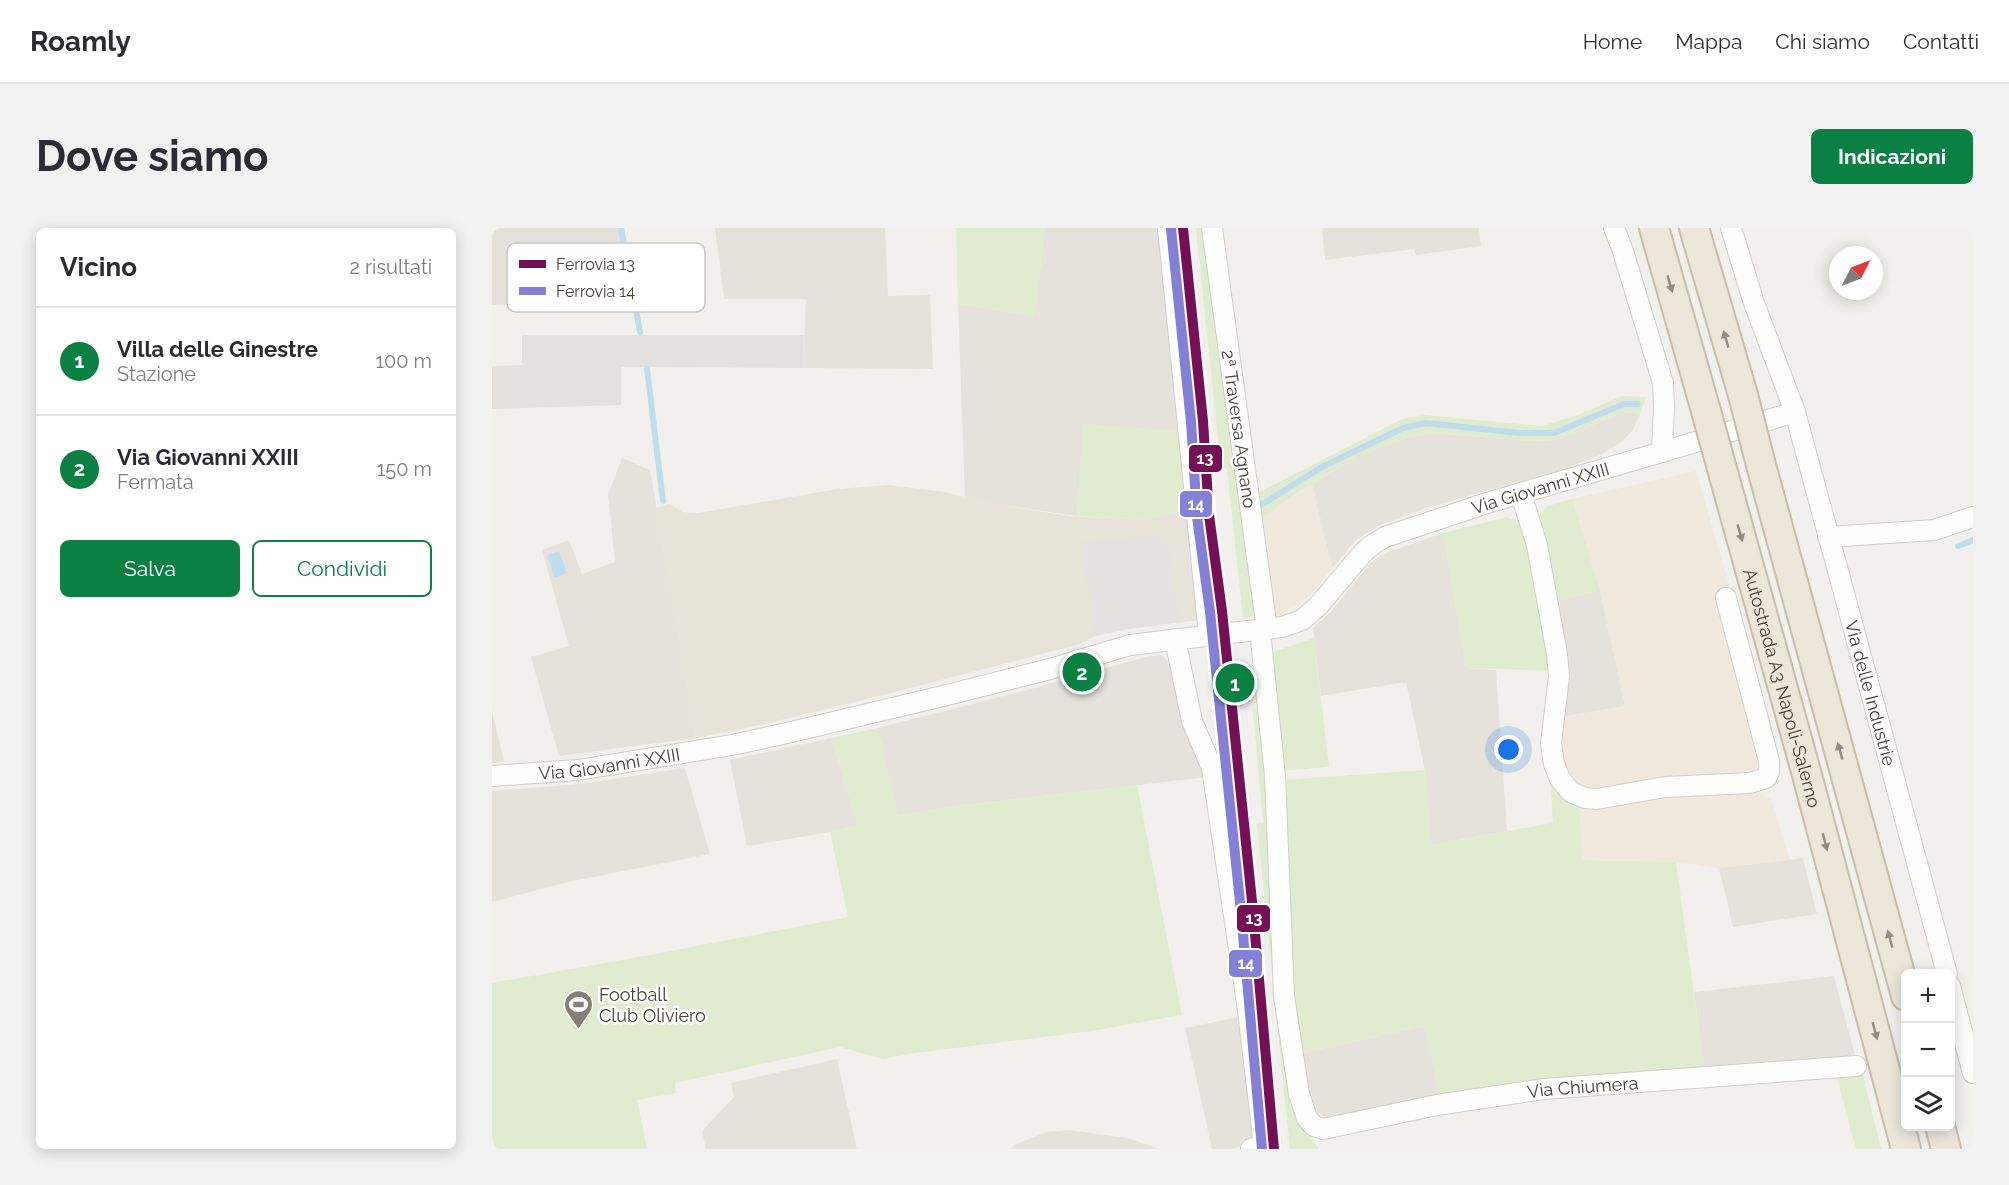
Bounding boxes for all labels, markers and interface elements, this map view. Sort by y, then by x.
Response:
text: Roamly [30,25,131,58]
text: Home [1583,29,1642,54]
text: Mappa [1675,29,1742,54]
text: Chi siamo [1775,29,1870,54]
text: Contatti [1903,29,1979,54]
button: Indicazioni [1811,129,1973,184]
text: Dove siamo [36,132,268,181]
legend [507,243,705,312]
north arrow [1829,246,1883,300]
text: Vicino [60,252,137,282]
text: 2 risultati [350,255,432,279]
text: Ferrovia 13 [556,255,635,274]
one-way arrow [1666,275,1676,293]
text: Ferrovia 14 [556,282,635,301]
one-way arrow [1721,330,1730,348]
text: Villa delle Ginestre [117,336,318,362]
street label: 2ª Traversa Agnano [1217,348,1261,510]
text: 1 [75,349,84,373]
text: 100 m [375,349,432,373]
text: Stazione [117,362,196,386]
text: Via Giovanni XXIII [117,444,299,470]
line badge: 13 [1188,444,1223,473]
text: 13 [1197,449,1213,468]
text: 2 [74,457,85,481]
text: 150 m [377,457,432,481]
street label: Via Giovanni XXIII [1469,457,1612,518]
text: Fermata [117,470,194,494]
line badge: 14 [1179,490,1213,518]
text: 14 [1187,495,1205,514]
one-way arrow [1736,524,1745,542]
button: Salva [60,540,240,597]
button: Condividi [252,540,432,597]
street label: Autostrada A3 Napoli-Salerno [1740,566,1826,810]
street label: Via delle Industrie [1841,618,1901,768]
pin: 2 [1062,650,1102,694]
pin: 1 [1216,660,1254,706]
your location [1494,735,1523,764]
one-way arrow [1835,742,1844,760]
street label: Via Giovanni XXIII [538,743,681,783]
one-way arrow [1821,833,1830,851]
line badge: 13 [1236,904,1271,933]
text: 13 [1246,909,1262,928]
one-way arrow [1885,930,1895,949]
line badge: 14 [1228,949,1263,978]
text: 14 [1237,954,1255,973]
map controls [1901,969,1955,1131]
button: + [1901,969,1955,1023]
place label: Football Club Oliviero [599,984,706,1026]
sports icon: Football Club Oliviero [562,988,594,1030]
one-way arrow [1870,1022,1880,1040]
button: − [1901,1023,1955,1077]
street label: Via Chiumera [1526,1072,1639,1102]
button: layers [1901,1077,1955,1131]

